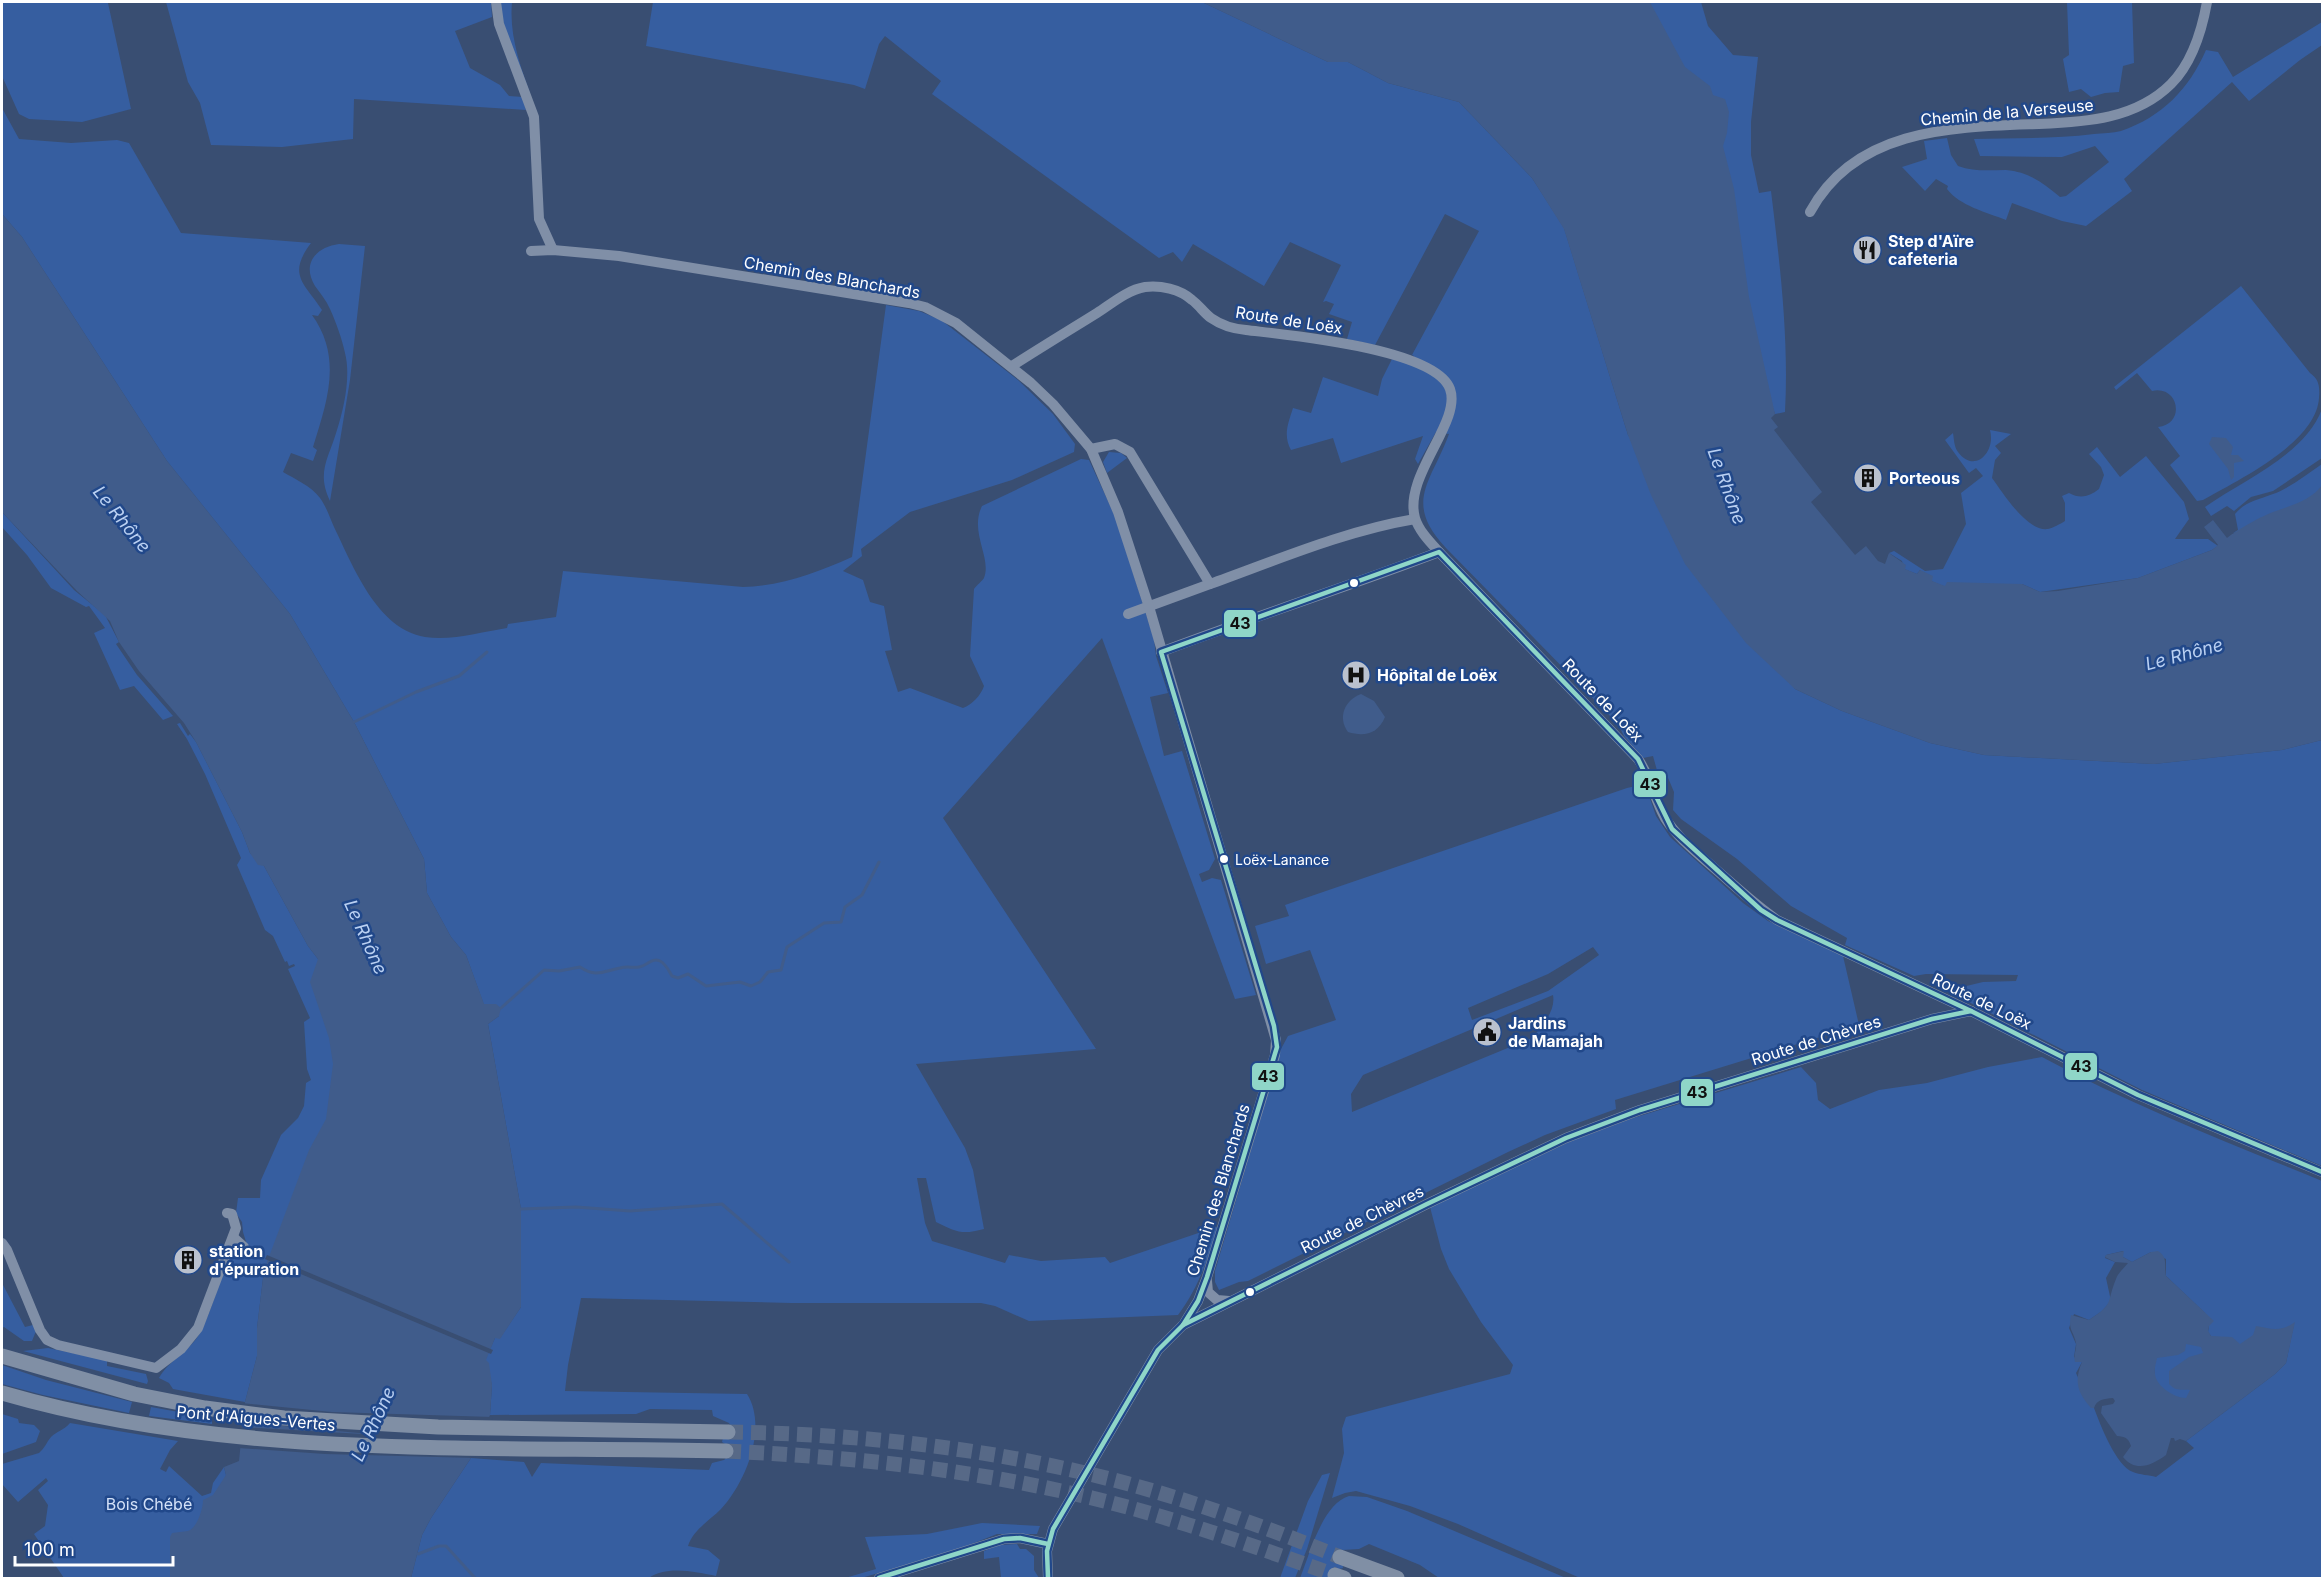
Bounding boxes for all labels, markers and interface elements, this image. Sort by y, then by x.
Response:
street label: Chemin de la Verseuse [1920,94,2094,130]
place label: Step d'Aïre cafeteria [1888,231,1974,269]
restaurant icon: Step d'Aïre cafeteria [1851,234,1883,266]
street label: Chemin des Blanchards [742,252,922,302]
street label: Route de Loëx [1234,302,1344,338]
water label: Le Rhône [1704,445,1750,527]
building icon: Porteous [1852,462,1884,494]
place label: Porteous [1889,468,1960,488]
water label: Le Rhône [89,481,155,557]
unlabelled marker [1348,577,1360,589]
line badge: 43 [1223,609,1257,638]
text: 43 [1229,613,1251,633]
water label: Le Rhône [2143,634,2225,674]
street label: Route de Loëx [1558,654,1648,746]
hospital icon: Hôpital de Loëx [1340,659,1372,691]
place label: Hôpital de Loëx [1377,665,1497,685]
line badge: 43 [1633,770,1667,798]
text: 43 [1639,774,1661,794]
place label: Loëx-Lanance [1235,851,1329,868]
marker: Loëx-Lanance [1218,853,1230,865]
water label: Le Rhône [340,896,392,978]
street label: Route de Loëx [1929,968,2035,1034]
street label: Route de Chèvres [1749,1011,1883,1069]
place label: Jardins de Mamajah [1508,1013,1603,1051]
public building icon: Jardins de Mamajah [1471,1016,1503,1048]
line badge: 43 [2064,1052,2098,1081]
text: 43 [2070,1056,2092,1076]
line badge: 43 [1251,1062,1285,1091]
text: 43 [1257,1066,1279,1086]
line badge: 43 [1680,1078,1714,1107]
text: 43 [1686,1082,1708,1102]
street label: Chemin des Blanchards [1182,1102,1254,1278]
street label: Route de Chèvres [1297,1181,1427,1257]
place label: station d'épuration [209,1241,299,1279]
building icon: station d'épuration [172,1244,204,1276]
unlabelled marker [1244,1286,1256,1298]
water label: Le Rhône [347,1383,399,1465]
street label: Pont d'Aigues-Vertes [176,1401,336,1435]
park label: Bois Chébé [106,1494,192,1514]
scale bar [15,1529,172,1567]
text: 100 m [24,1539,75,1560]

